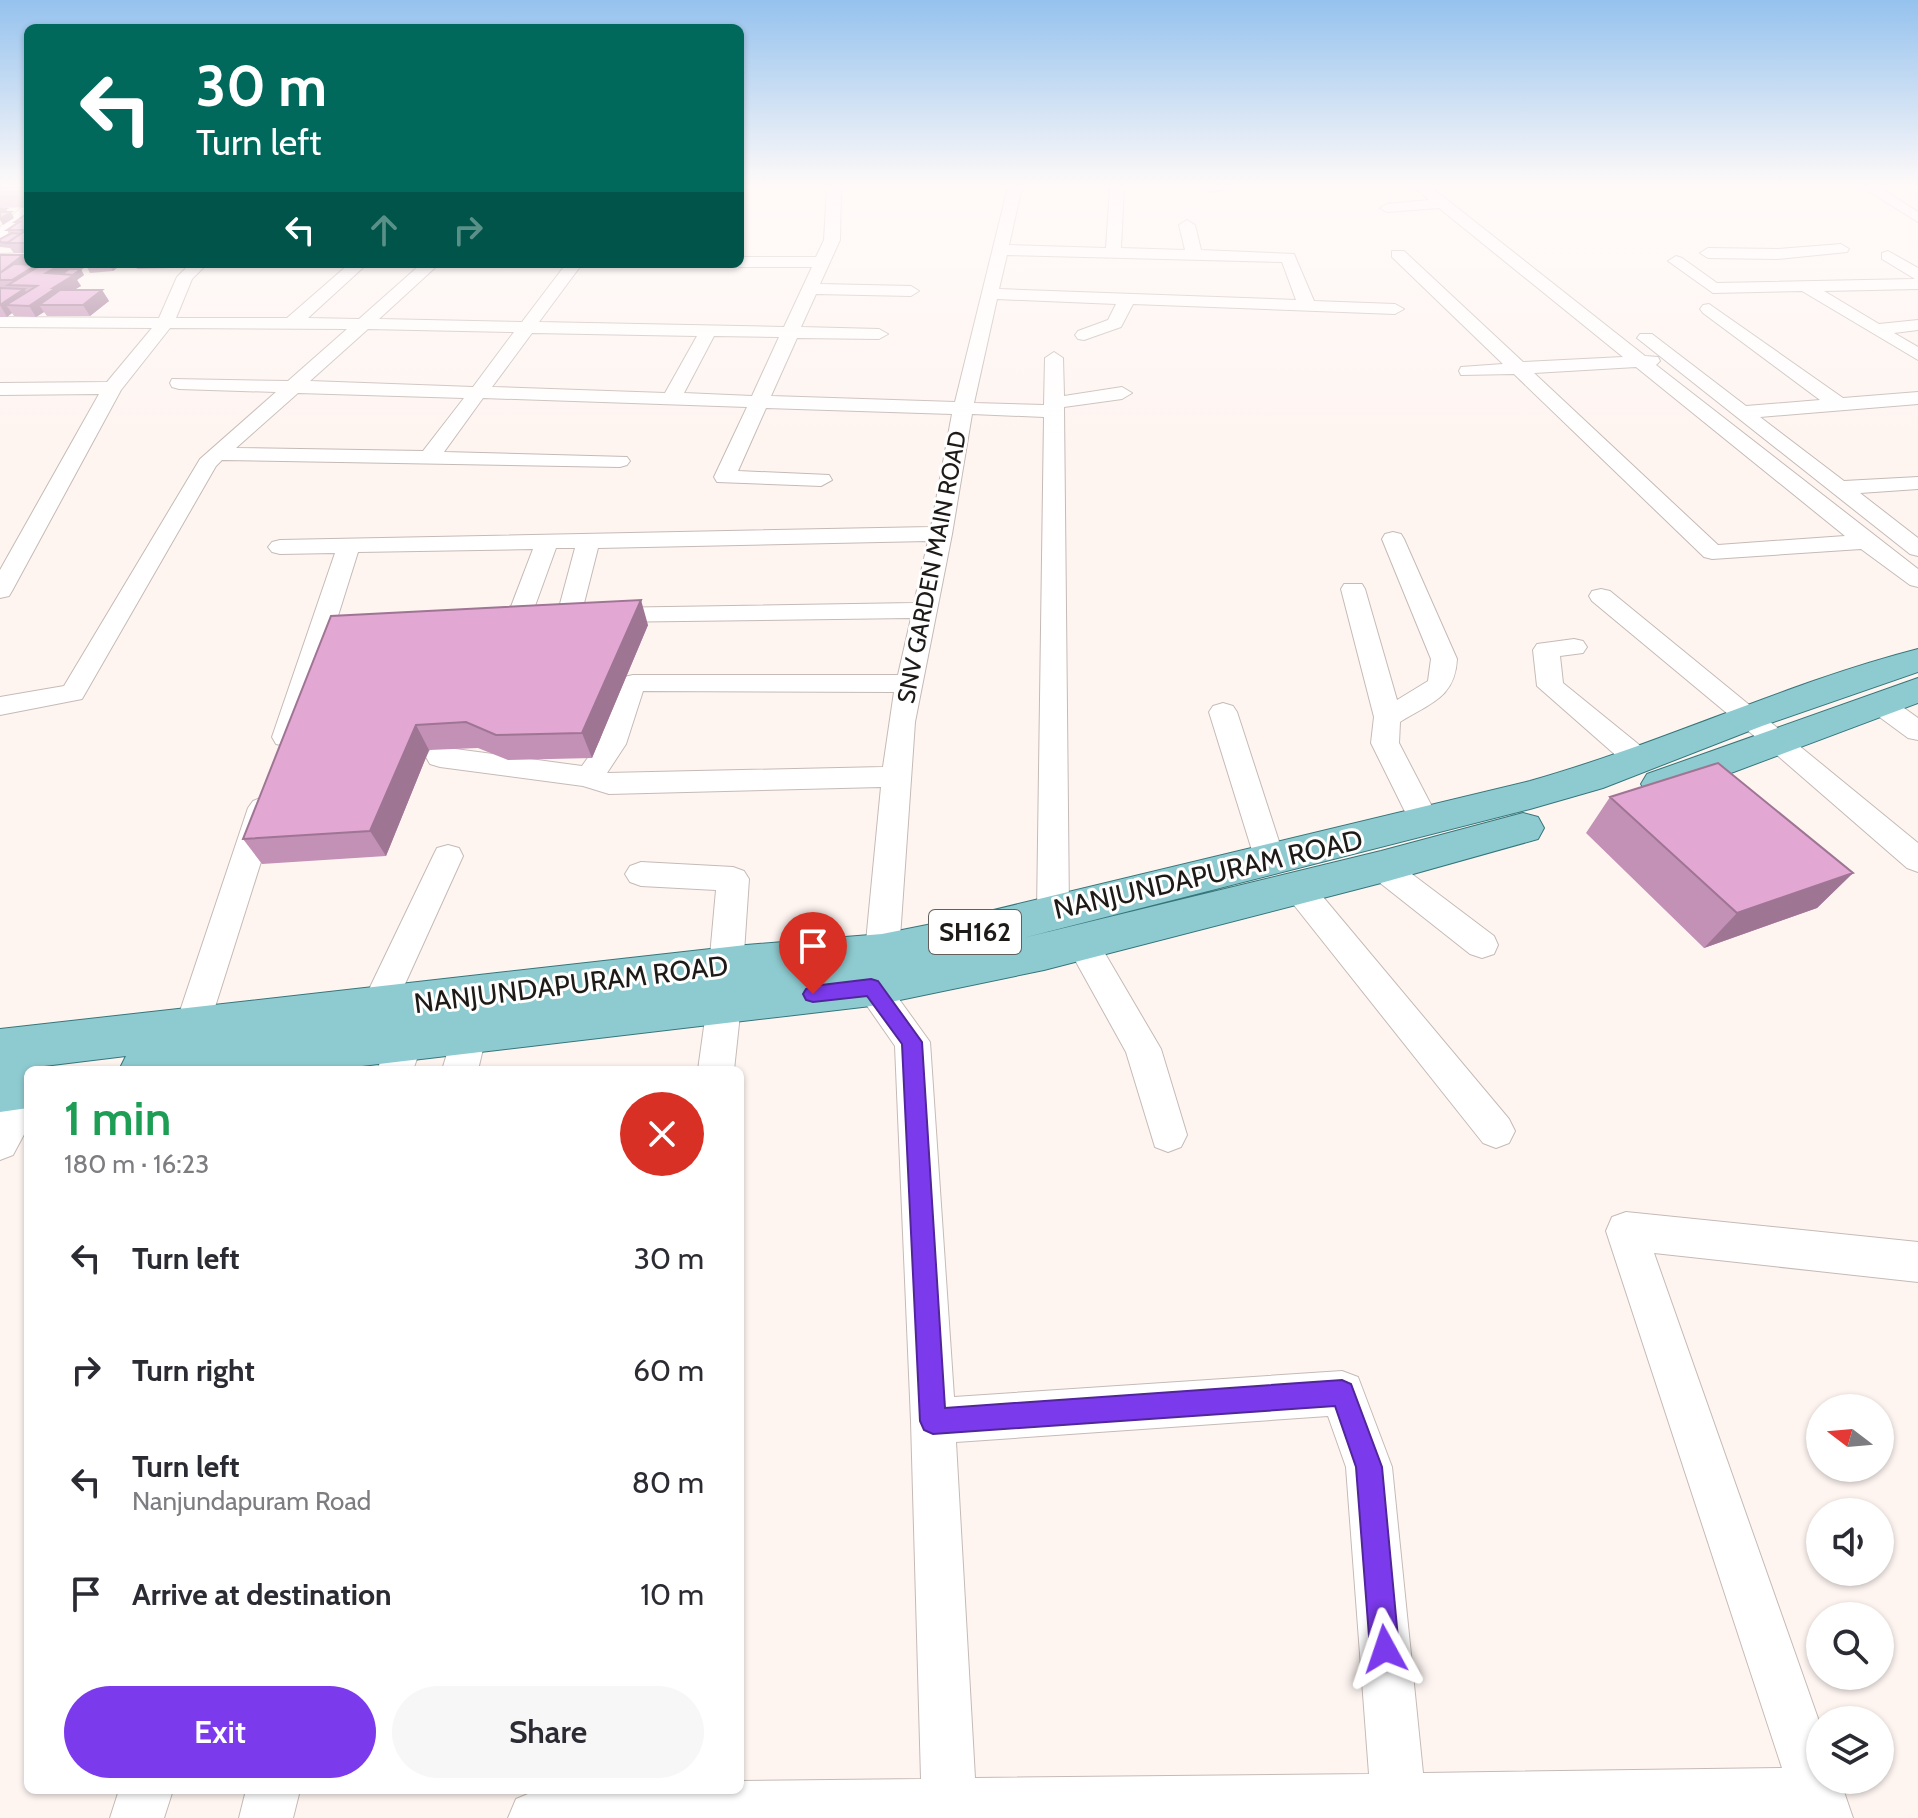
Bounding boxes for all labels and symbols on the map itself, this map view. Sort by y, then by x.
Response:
street label: SNV GARDEN MAIN ROAD [891,428,972,706]
street label: NANJUNDAPURAM ROAD [1050,822,1366,926]
road number: SH162 [929,910,1021,954]
pin [779,912,847,994]
street label: NANJUNDAPURAM ROAD [412,948,730,1020]
north arrow [1806,1394,1894,1482]
position arrow [1343,1607,1427,1691]

